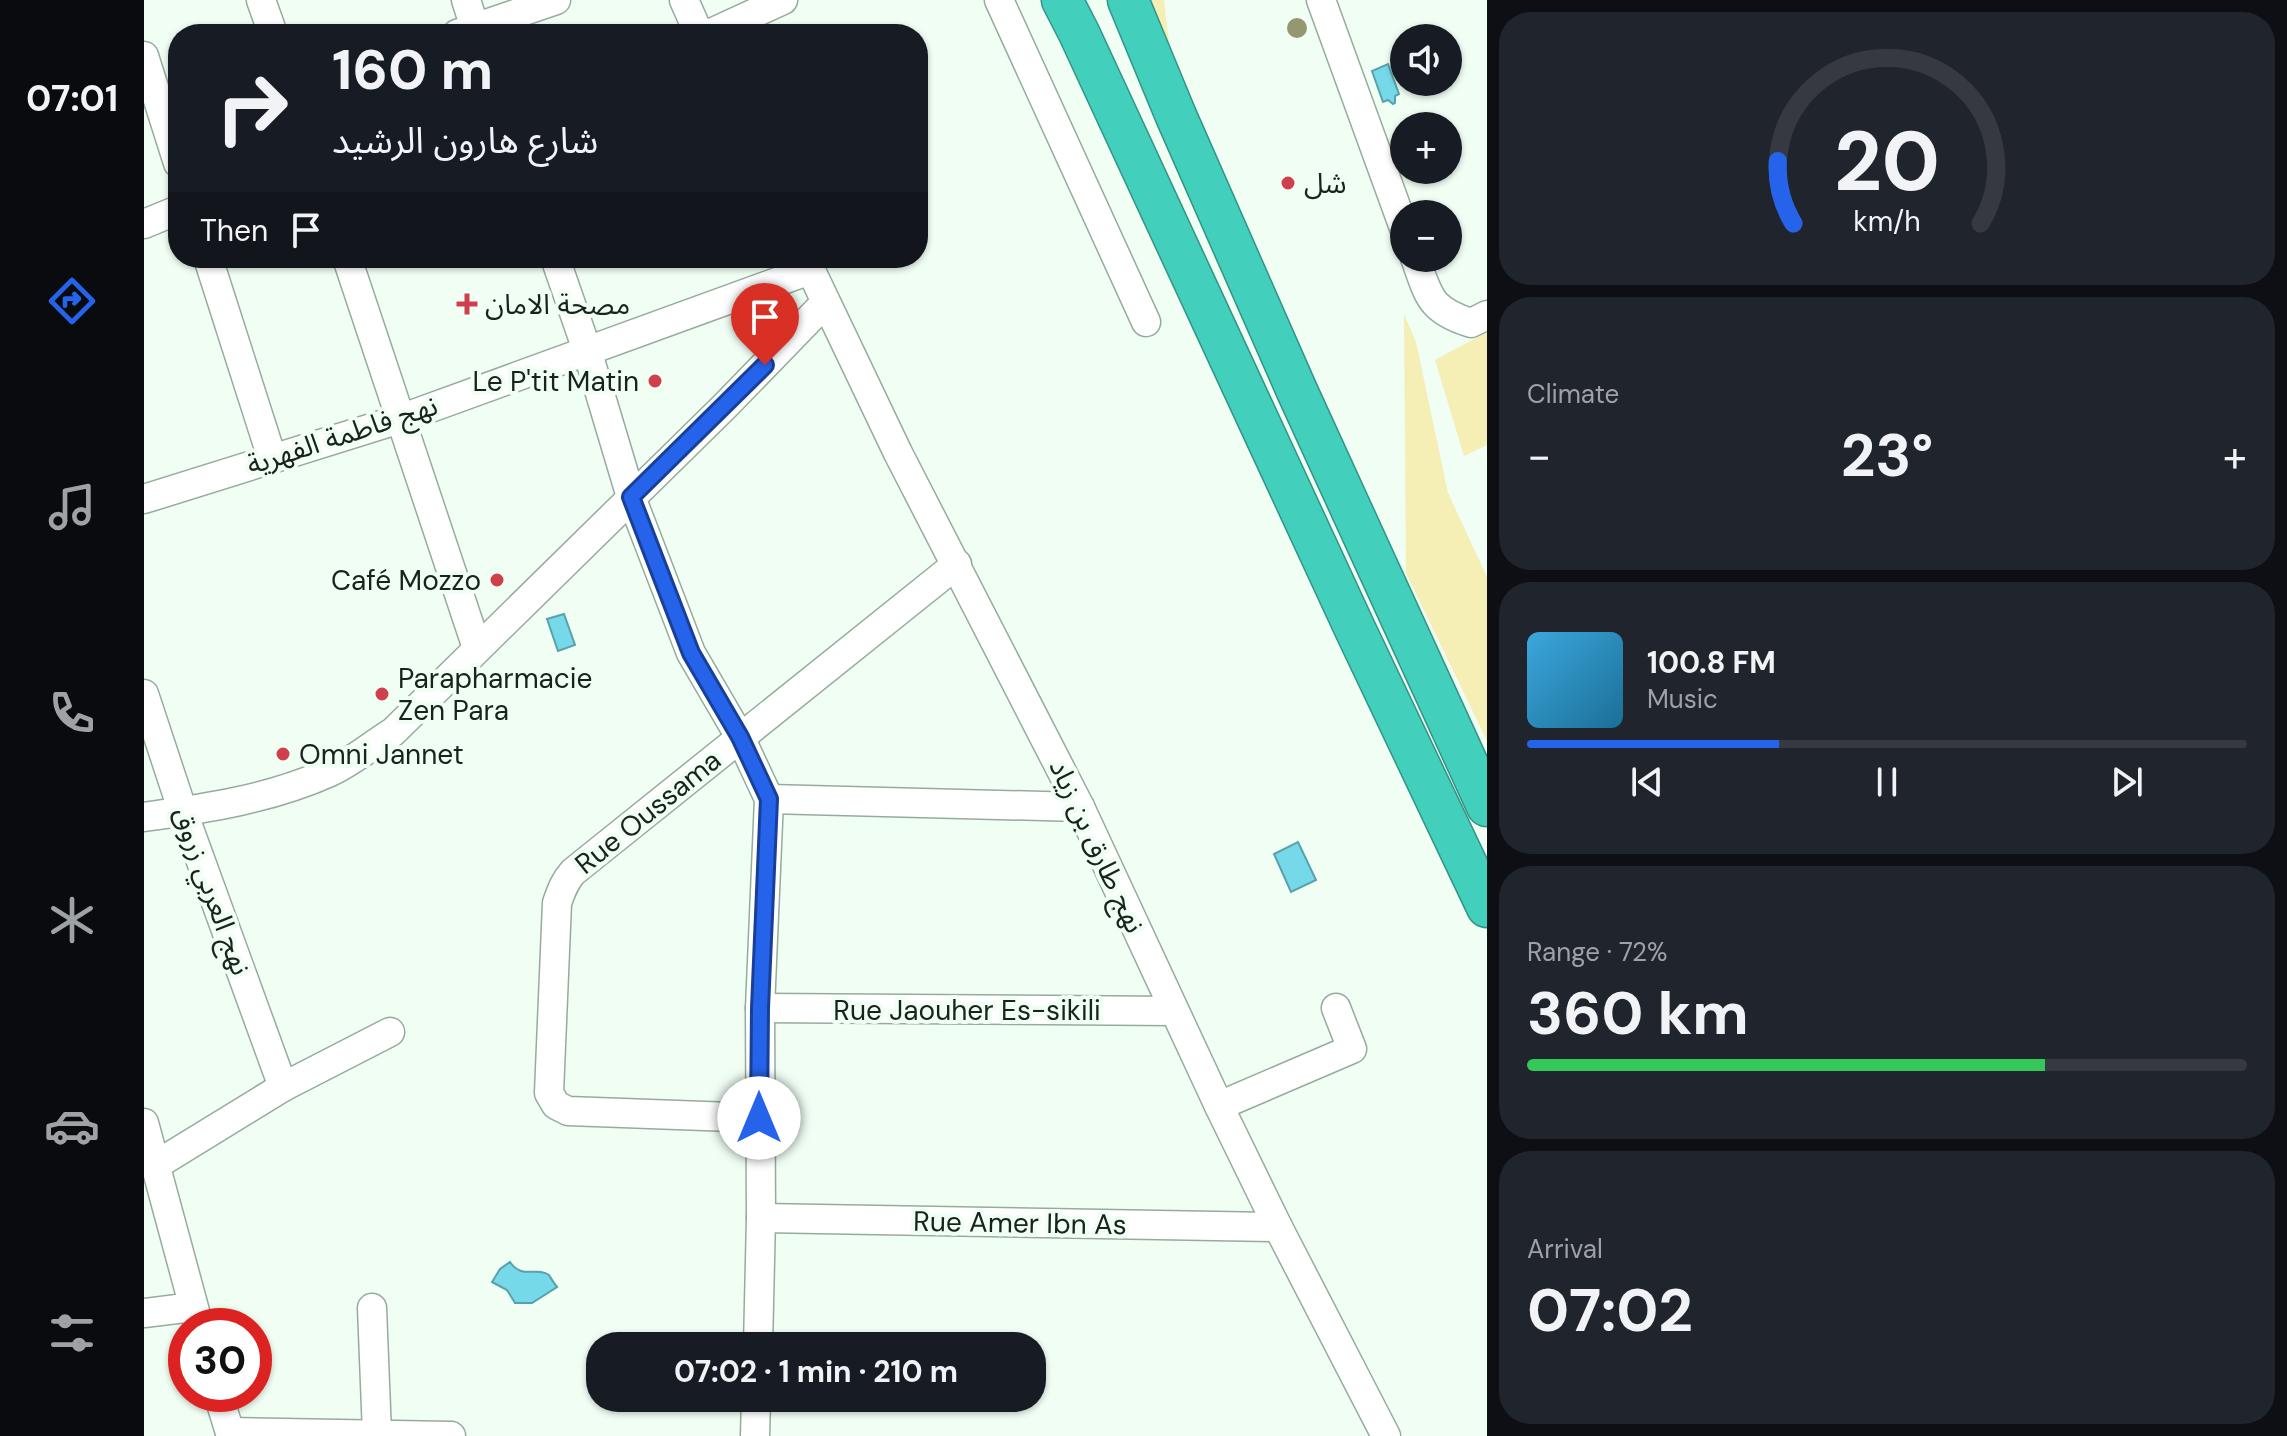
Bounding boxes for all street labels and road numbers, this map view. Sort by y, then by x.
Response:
street label: نهج فاطمة الفهرية [242,387,443,485]
street label: Rue Oussama [567,742,729,882]
street label: نهج طارق بن زياد [1039,753,1153,940]
street label: نهج العربي زروق [162,802,260,981]
street label: Rue Jaouher Es-sikili [833,992,1101,1029]
street label: Rue Amer Ibn As [913,1203,1127,1243]

